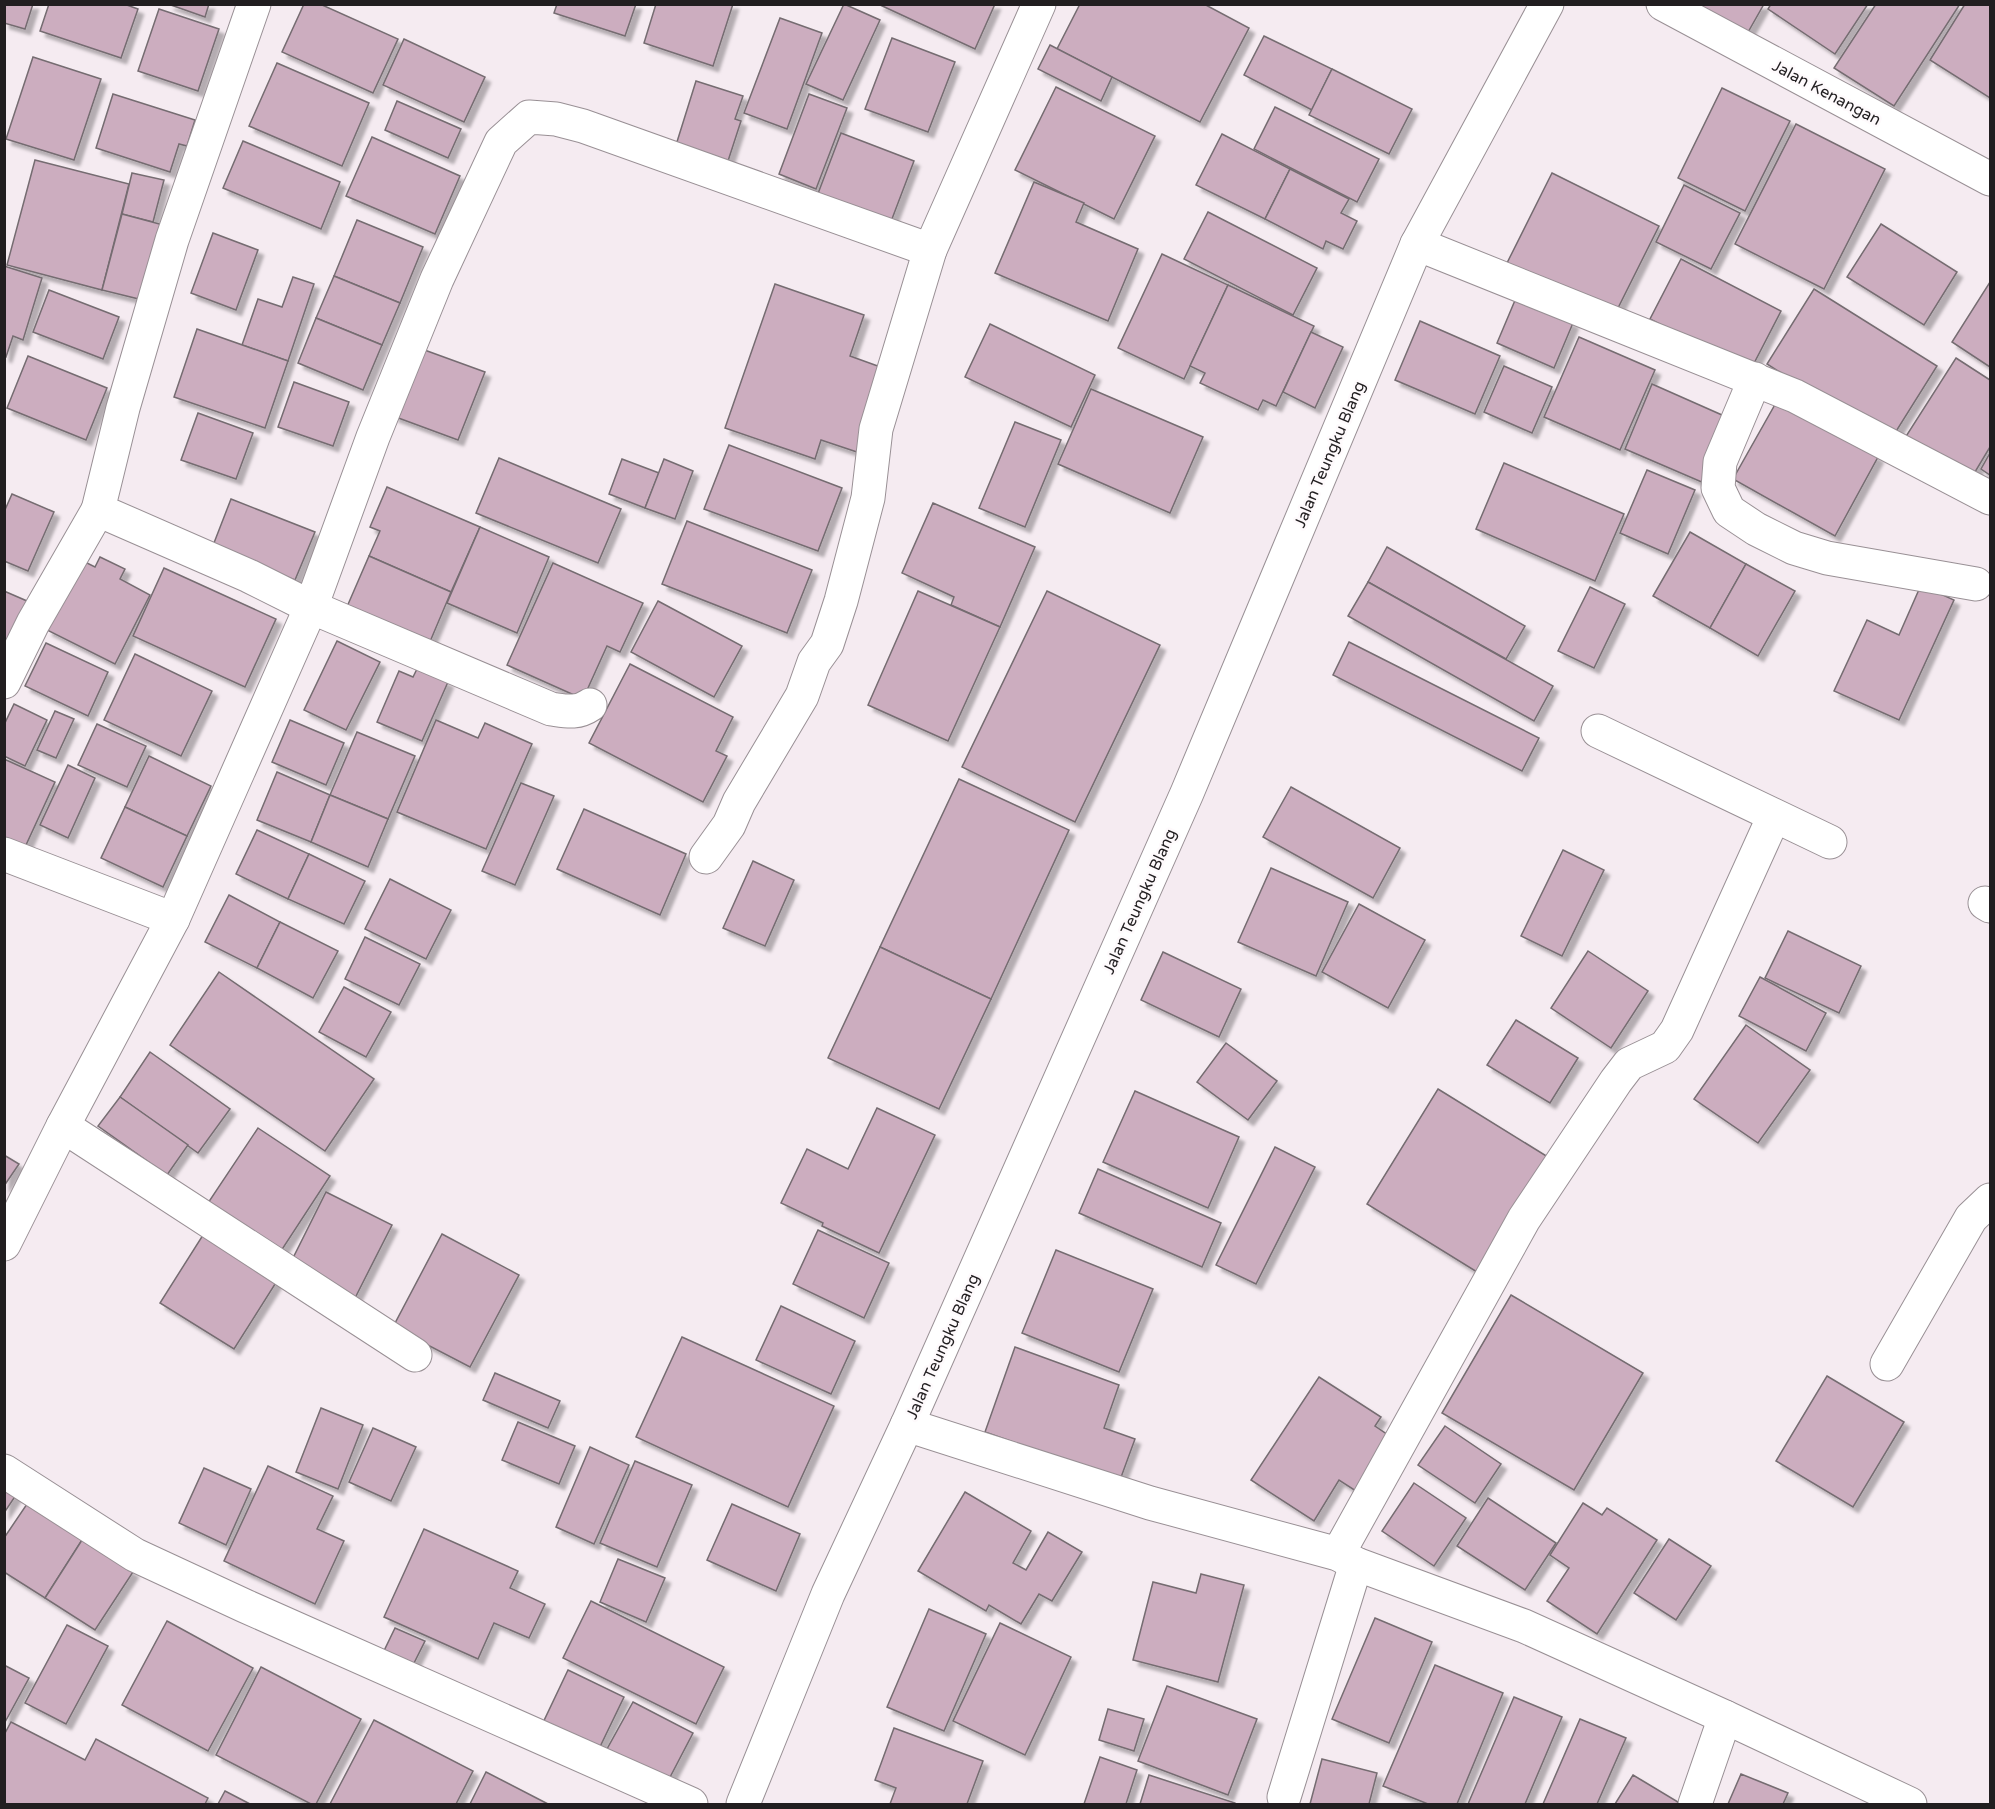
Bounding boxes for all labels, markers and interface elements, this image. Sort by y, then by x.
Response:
street label: Jalan Kenangan [1769,56,1884,130]
street label: Jalan Teungku Blang [1290,378,1370,531]
street label: Jalan Teungku Blang [1099,826,1181,977]
street label: Jalan Teungku Blang [902,1271,984,1422]

